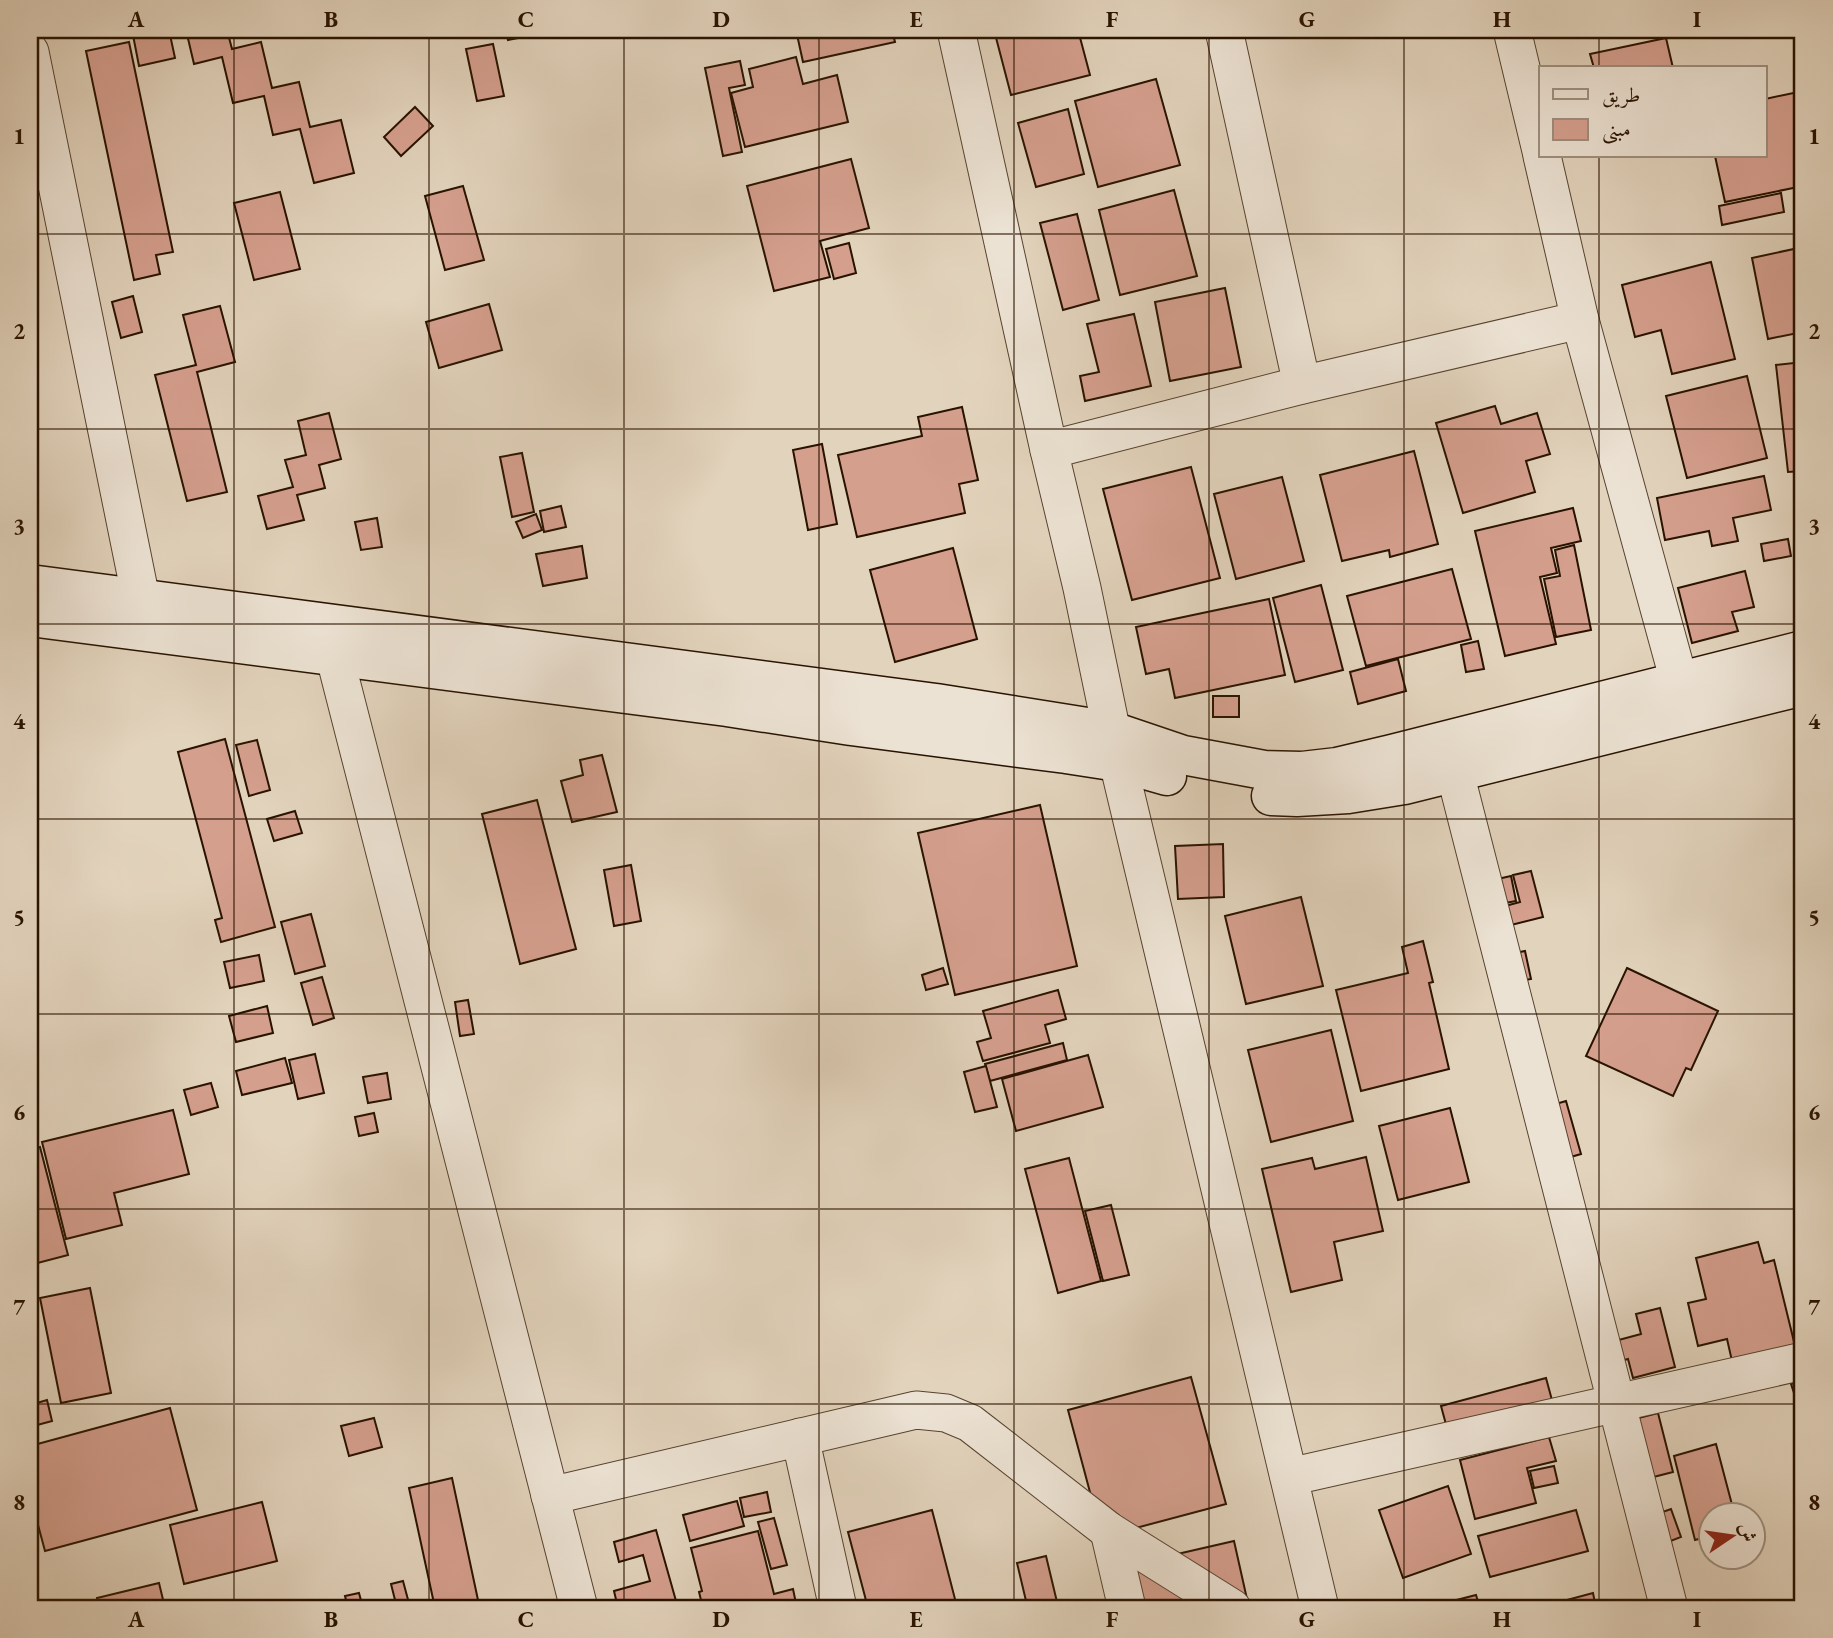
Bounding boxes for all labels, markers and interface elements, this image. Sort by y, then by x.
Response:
text: A [127,4,145,34]
text: B [324,4,338,34]
text: C [518,4,534,34]
text: D [712,4,730,34]
text: E [909,4,923,34]
text: F [1106,4,1119,34]
text: G [1299,4,1315,34]
text: H [1493,4,1511,34]
text: I [1693,4,1701,34]
legend [1539,66,1766,158]
text: طريق [1602,81,1640,108]
text: مبنى [1602,115,1631,144]
text: 1 [13,121,25,151]
text: 1 [1808,121,1820,151]
text: 2 [13,316,25,346]
text: 2 [1808,316,1820,346]
text: 3 [13,511,25,541]
text: 3 [1808,511,1820,541]
text: 4 [13,706,26,736]
text: 4 [1808,706,1821,736]
text: 5 [13,902,25,932]
text: 5 [1808,902,1820,932]
text: 6 [13,1097,25,1127]
text: 6 [1808,1097,1820,1127]
text: 7 [13,1292,26,1322]
text: 7 [1808,1292,1821,1322]
text: 8 [13,1487,25,1517]
text: 8 [1808,1487,1820,1517]
north arrow [1696,1502,1766,1572]
text: ش [1734,1520,1762,1544]
text: A [127,1604,145,1634]
text: B [324,1604,338,1634]
text: C [518,1604,534,1634]
text: D [712,1604,730,1634]
text: E [909,1604,923,1634]
text: F [1106,1604,1119,1634]
text: G [1299,1604,1315,1634]
text: H [1493,1604,1511,1634]
text: I [1693,1604,1701,1634]

